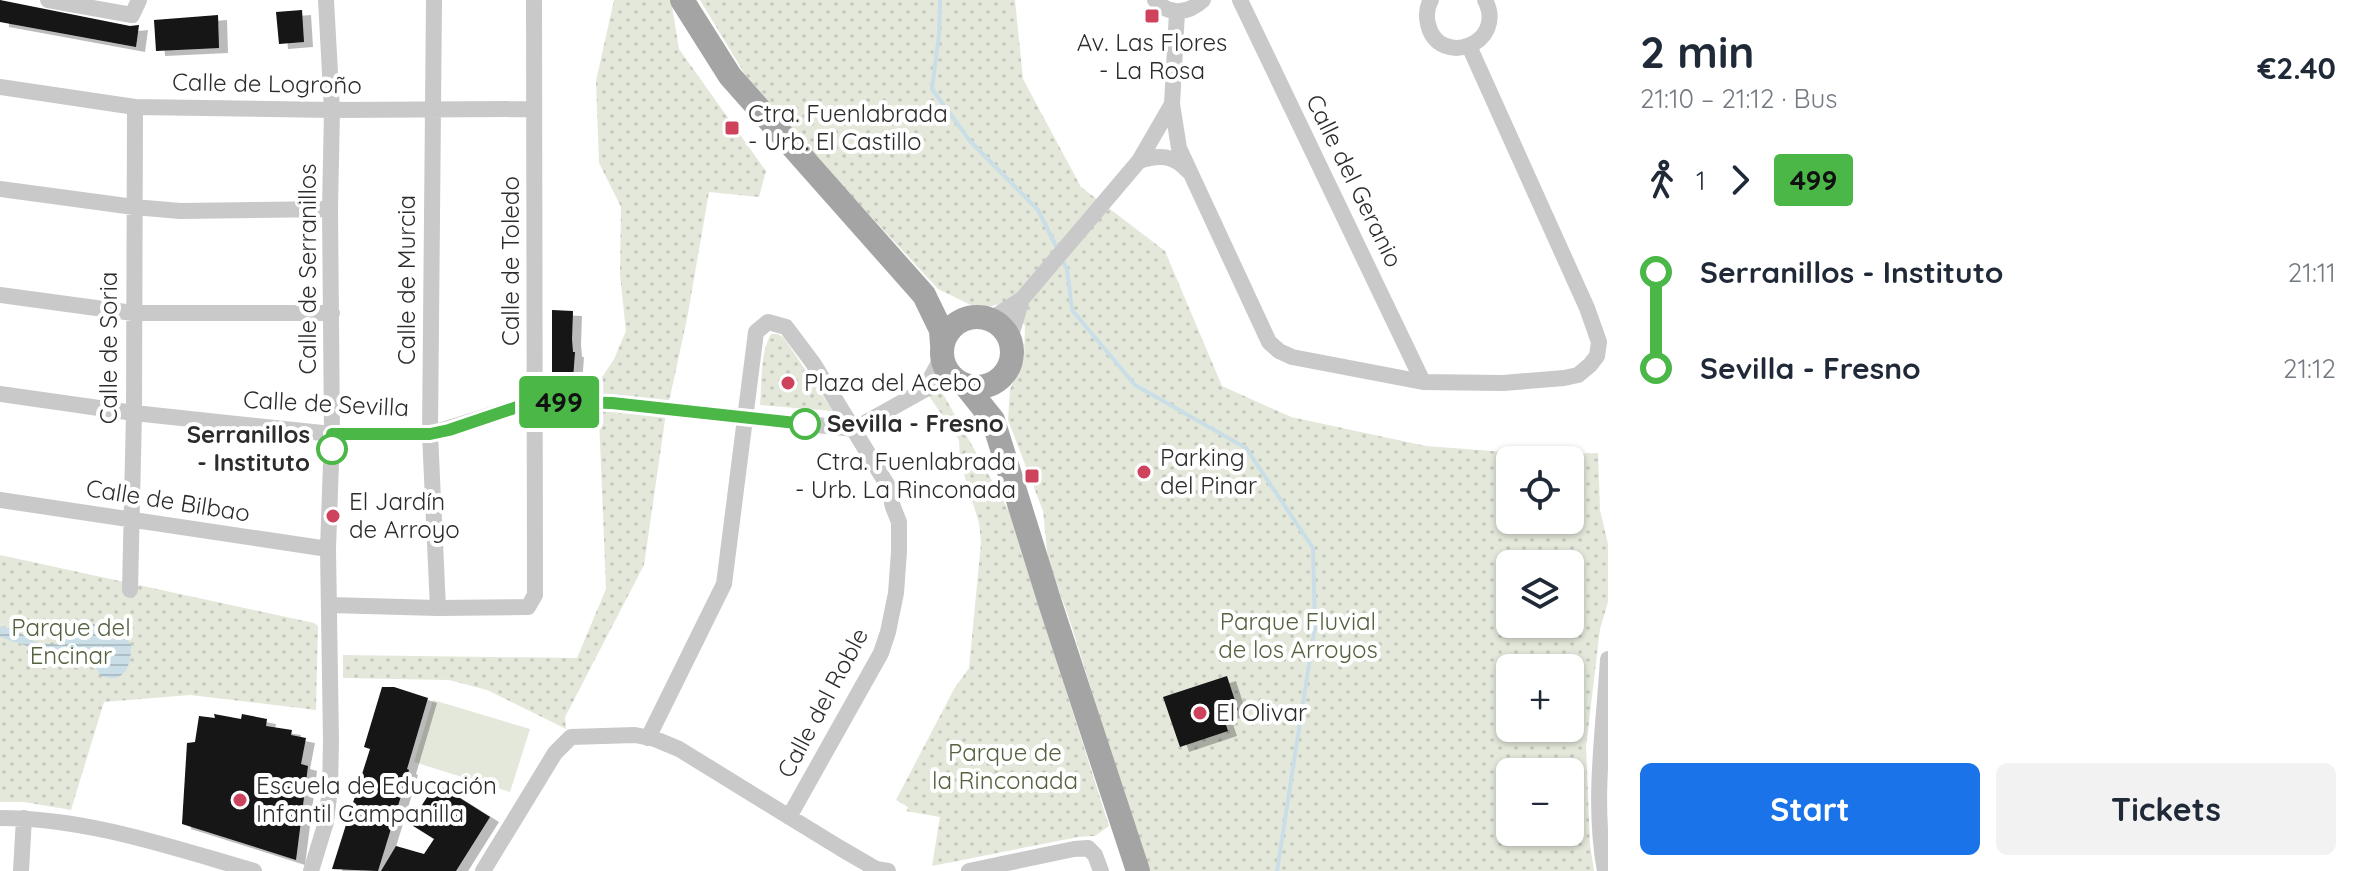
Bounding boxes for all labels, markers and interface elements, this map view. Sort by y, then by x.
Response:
marker: Av. Las Flores - La Rosa [1143,7,1161,25]
text: 2 min [1640,24,1755,79]
place label: Av. Las Flores - La Rosa [1077,27,1227,85]
text: €2.40 [2257,49,2336,87]
street label: Calle de Logroño [172,66,362,100]
text: 21:10 – 21:12 · Bus [1640,82,1838,115]
street label: Calle del Geranio [1300,89,1410,272]
place label: Ctra. Fuenlabrada - Urb. El Castillo [748,98,948,156]
marker: Ctra. Fuenlabrada - Urb. El Castillo [723,119,741,137]
icon: walk [1640,158,1684,202]
icon: forward [1718,158,1762,202]
text: 499 [1790,162,1837,197]
street label: Calle de Serranillos [292,163,322,375]
text: 1 [1696,164,1706,197]
street label: Calle de Toledo [495,176,525,346]
street label: Calle de Murcia [391,195,421,365]
text: Serranillos - Instituto [1700,253,2004,291]
text: 21:11 [2288,256,2336,289]
street label: Calle de Soria [93,272,123,424]
text: Sevilla - Fresno [1700,349,1921,387]
text: 21:12 [2283,352,2336,385]
place label: Plaza del Acebo [804,367,982,397]
marker: Plaza del Acebo [779,374,797,392]
line badge: 499 [513,376,605,428]
street label: Calle de Sevilla [242,384,410,422]
text: 499 [535,384,583,419]
place label: Sevilla - Fresno [827,408,1004,438]
marker: Sevilla - Fresno [790,409,820,439]
place label: Serranillos - Instituto [187,419,310,477]
marker: Serranillos - Instituto [317,434,347,464]
place label: Parking del Pinar [1160,442,1257,500]
place label: Ctra. Fuenlabrada - Urb. La Rinconada [795,446,1016,504]
map controls [1496,446,1584,846]
button: locate [1496,446,1584,534]
marker: Parking del Pinar [1135,463,1153,481]
marker: Ctra. Fuenlabrada - Urb. La Rinconada [1023,467,1041,485]
street label: Calle de Bilbao [84,472,252,528]
place label: El Jardín de Arroyo [349,486,460,544]
marker: El Jardín de Arroyo [324,507,342,525]
button: layers [1496,550,1584,638]
park label: Parque Fluvial de los Arroyos [1218,606,1378,664]
park label: Parque del Encinar [11,612,131,670]
street label: Calle del Roble [770,623,874,782]
button: + [1496,654,1584,742]
place label: El Olivar [1216,697,1307,727]
marker: El Olivar [1191,704,1209,722]
park label: Parque de la Rinconada [932,737,1078,795]
button: − [1496,758,1584,846]
button: Start [1640,763,1980,855]
button: Tickets [1996,763,2336,855]
place label: Escuela de Educación Infantil Campanilla [256,770,497,828]
marker: Escuela de Educación Infantil Campanilla [231,791,249,809]

